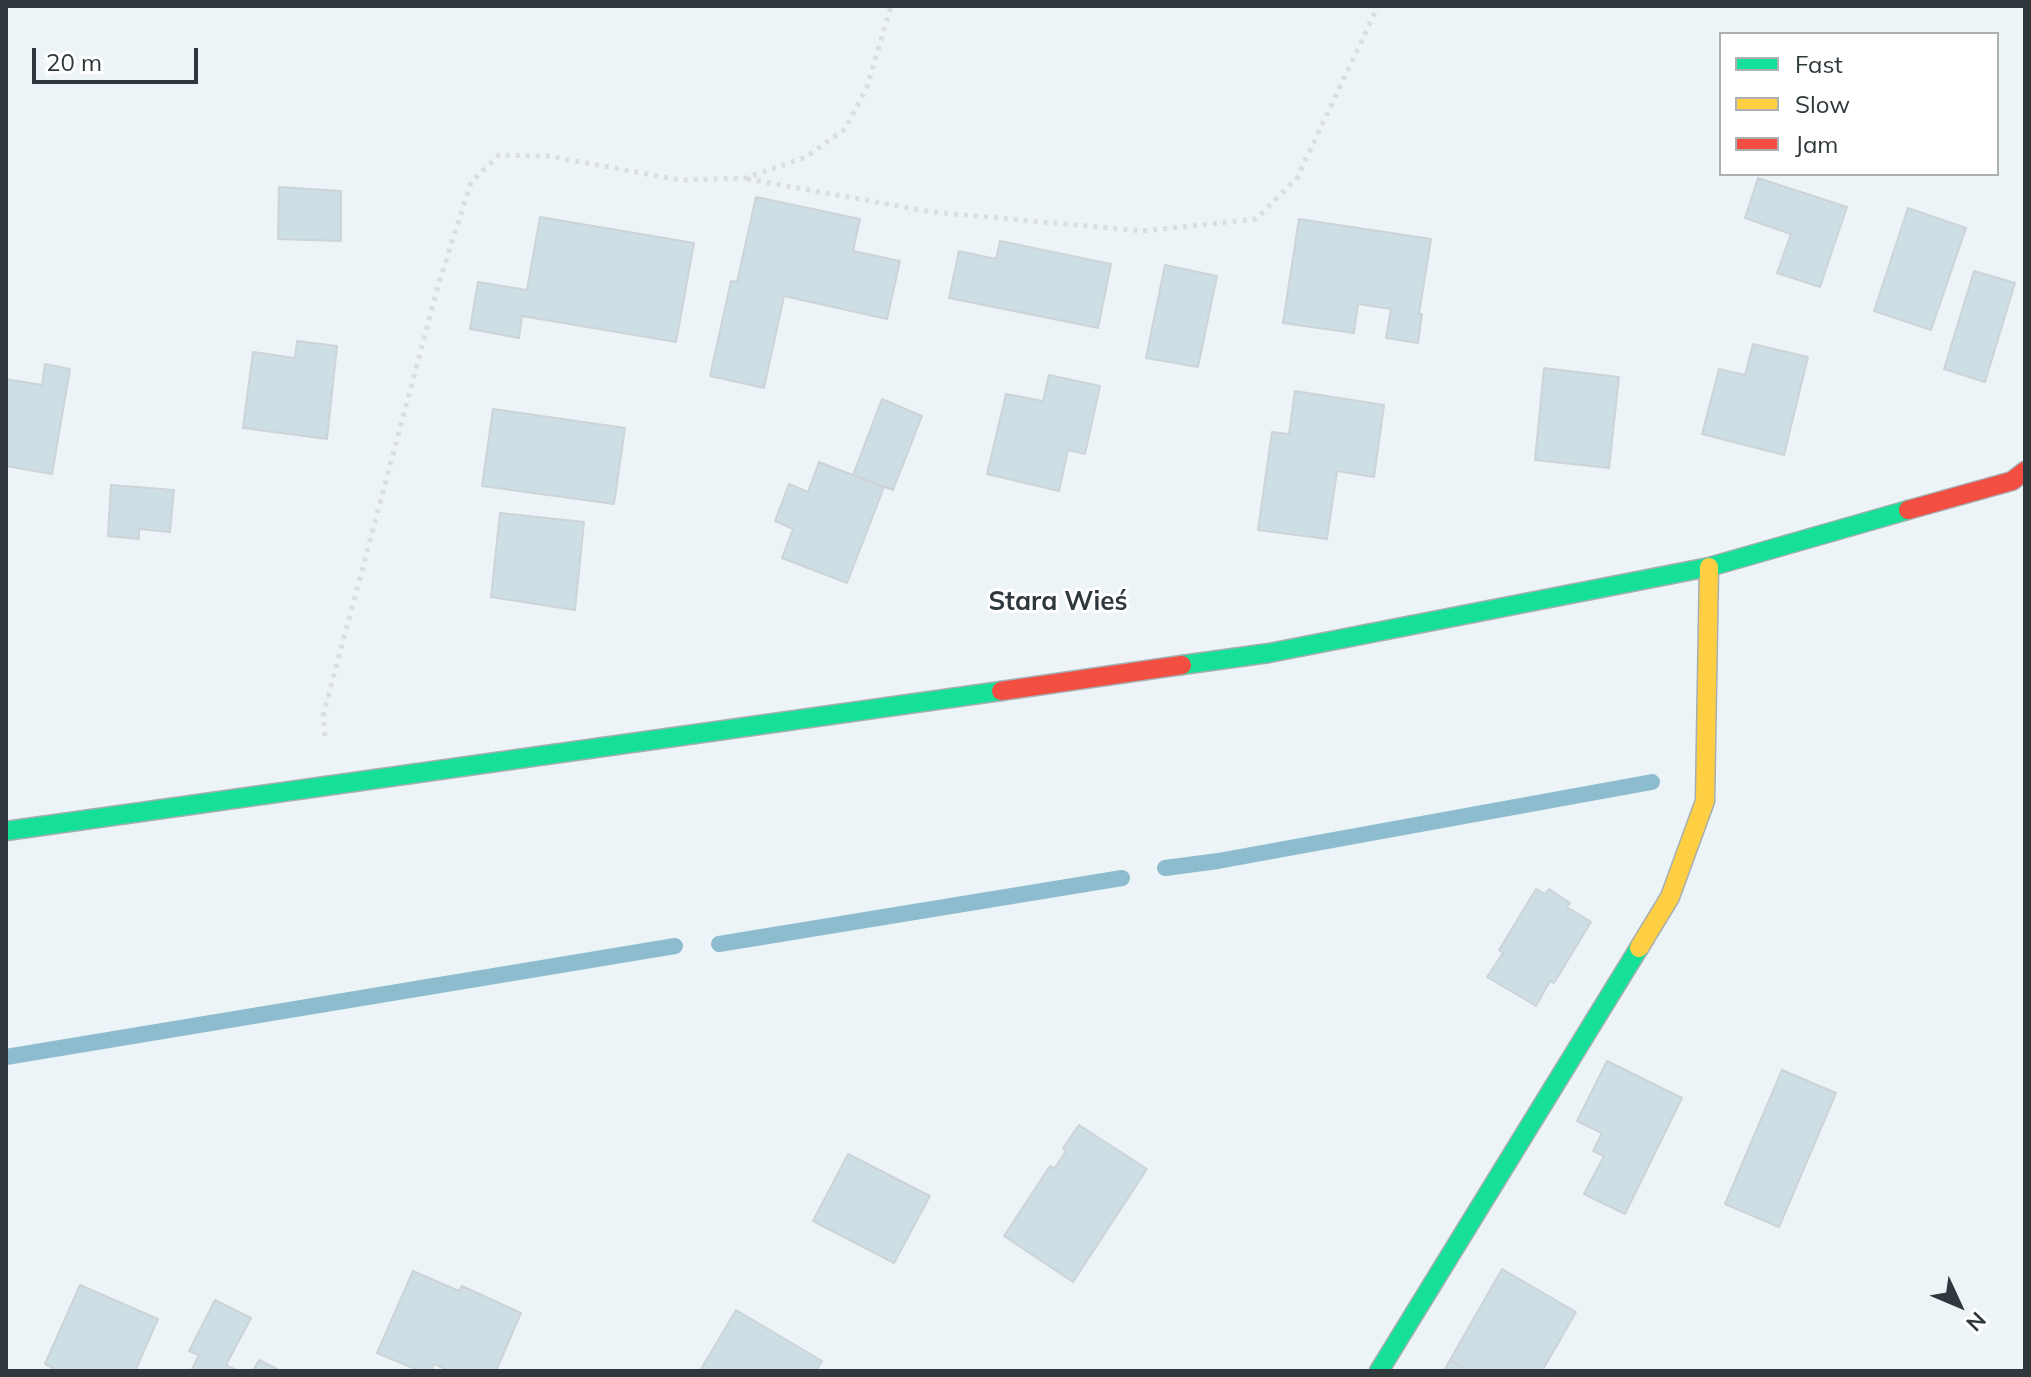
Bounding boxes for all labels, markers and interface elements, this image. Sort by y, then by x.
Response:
scale bar [36,32,202,82]
legend [1719,32,1999,176]
text: 20 m [46,47,102,77]
text: Fast [1795,49,1843,79]
text: Slow [1795,89,1850,119]
text: Jam [1795,129,1838,159]
district label: Stara Wieś [988,586,1128,618]
north arrow [1919,1265,1999,1345]
text: N [1960,1306,1992,1337]

